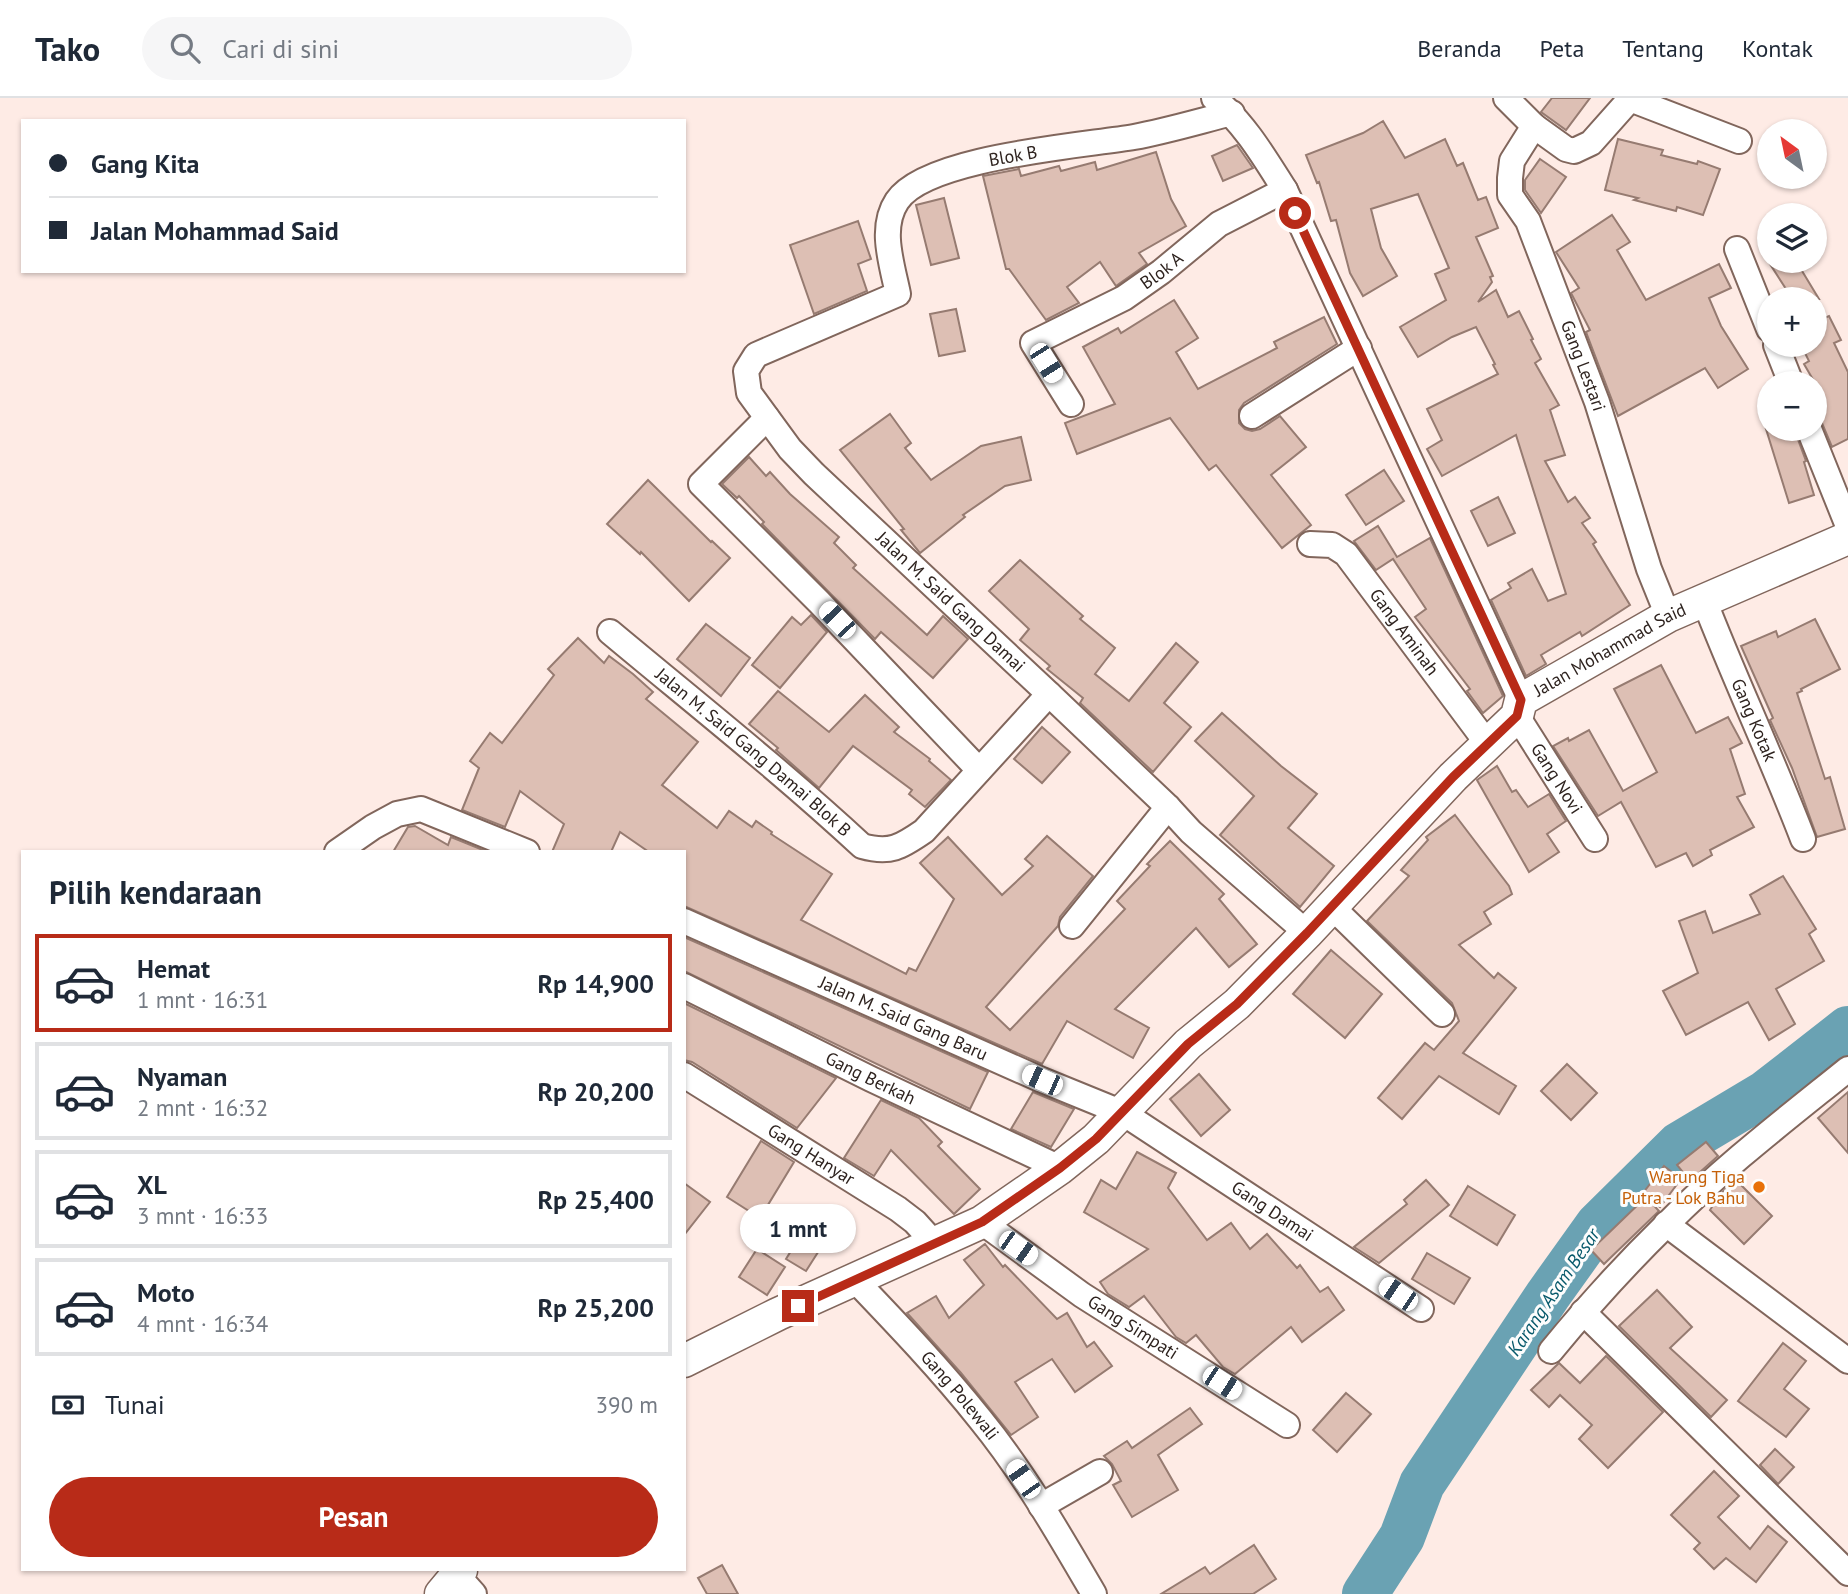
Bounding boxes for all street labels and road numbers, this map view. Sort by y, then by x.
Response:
street label: Blok B [987,140,1039,171]
street label: Blok A [1135,246,1188,294]
street label: Gang Lestari [1556,317,1611,414]
street label: Jalan M. Said Gang Damai [871,526,1030,677]
street label: Gang Aminah [1365,584,1444,680]
street label: Jalan Mohammad Said [1529,598,1690,702]
street label: Jalan M. Said Gang Damai Blok B [650,662,856,841]
street label: Gang Kotak [1726,675,1782,765]
street label: Gang Novi [1526,739,1588,818]
street label: Jalan M. Said Gang Baru [815,970,991,1065]
street label: Gang Berkah [822,1046,919,1109]
street label: Gang Hanyar [763,1118,859,1190]
street label: Gang Damai [1227,1176,1318,1246]
street label: Gang Simpati [1083,1290,1183,1364]
street label: Gang Polewali [916,1346,1004,1444]

